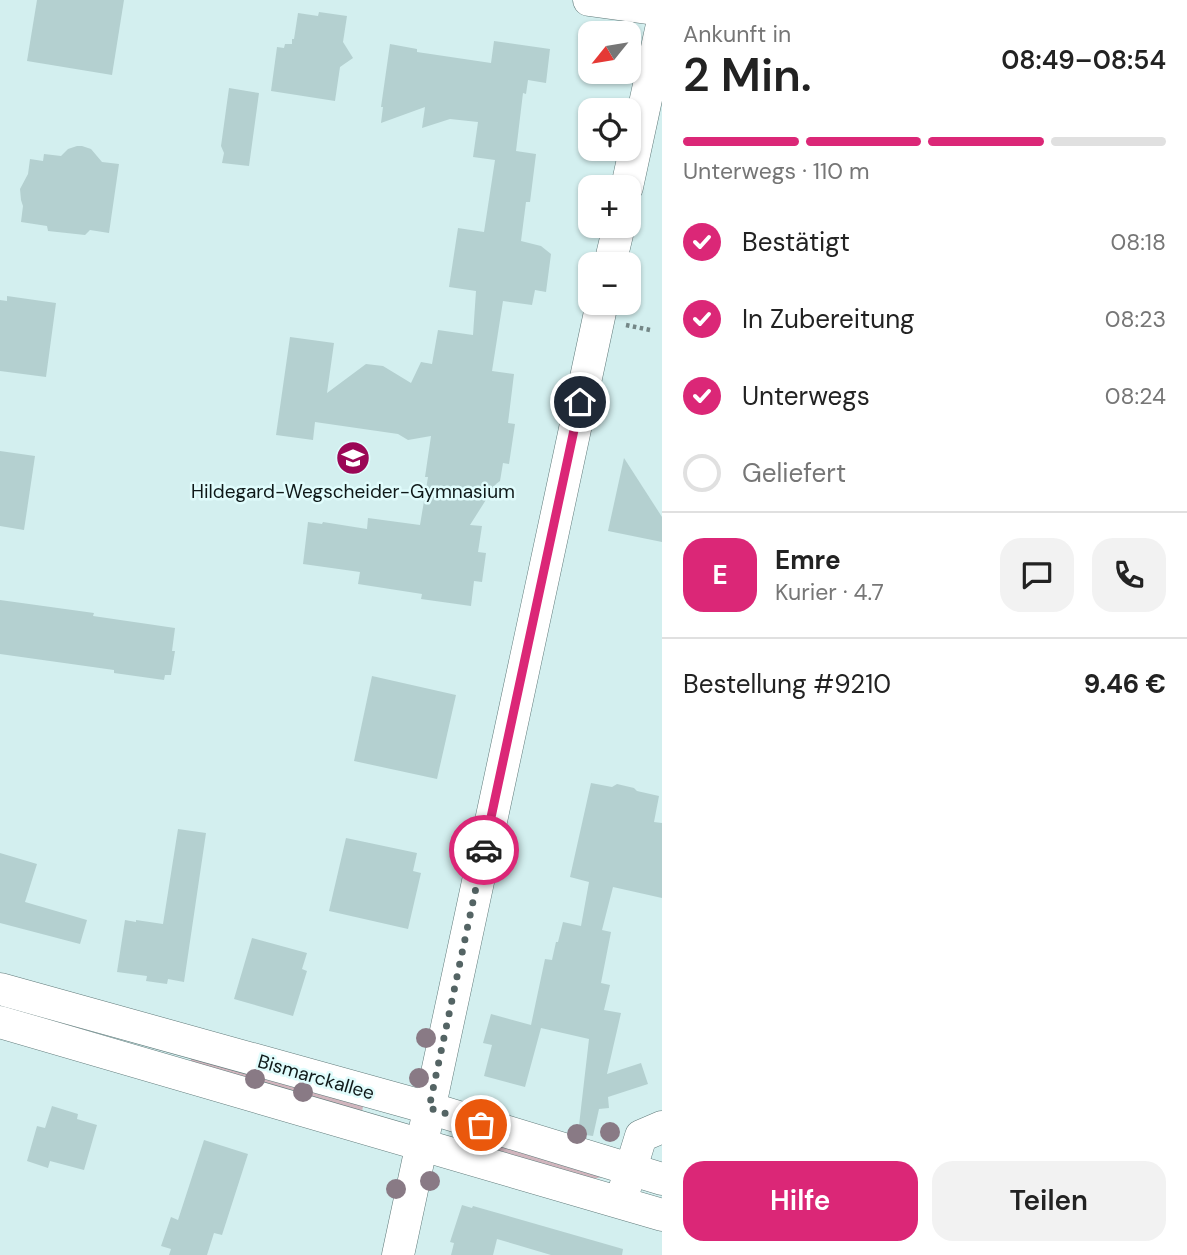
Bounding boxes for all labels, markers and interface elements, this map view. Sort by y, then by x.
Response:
text: Ankunft in [683,19,791,49]
north arrow [578,21,640,84]
map controls [578,21,641,315]
text: 08:49–08:54 [1001,43,1166,77]
text: 2 Min. [683,45,812,105]
button: locate [578,98,641,161]
text: Unterwegs · 110 m [683,156,870,186]
button: + [578,175,641,238]
icon: check [683,223,721,261]
text: Bestätigt [742,225,850,259]
text: 08:18 [1110,227,1166,257]
button: − [578,252,641,315]
icon: check [683,300,721,338]
text: In Zubereitung [742,302,915,336]
text: 08:23 [1105,304,1166,334]
pin [550,372,610,432]
icon: check [683,377,721,415]
text: Unterwegs [742,379,870,413]
text: 08:24 [1105,381,1166,411]
icon: home [561,383,599,421]
school or university icon: Hildegard-Wegscheider-Gymnasium [334,439,372,477]
text: Geliefert [742,456,846,490]
place label: Hildegard-Wegscheider-Gymnasium [191,479,515,504]
button: chat [1000,538,1074,612]
button: phone [1092,538,1166,612]
text: Emre [775,543,841,577]
text: E [712,558,728,592]
text: Kurier · 4.7 [775,577,884,607]
text: Bestellung #9210 [683,667,891,701]
text: 9.46 € [1084,667,1166,701]
courier [449,815,519,885]
icon: car [465,831,503,869]
street label: Bismarckallee [255,1048,377,1106]
pin [451,1095,511,1155]
icon: bag [462,1106,500,1144]
button: Hilfe [683,1161,918,1241]
button: Teilen [932,1161,1166,1241]

